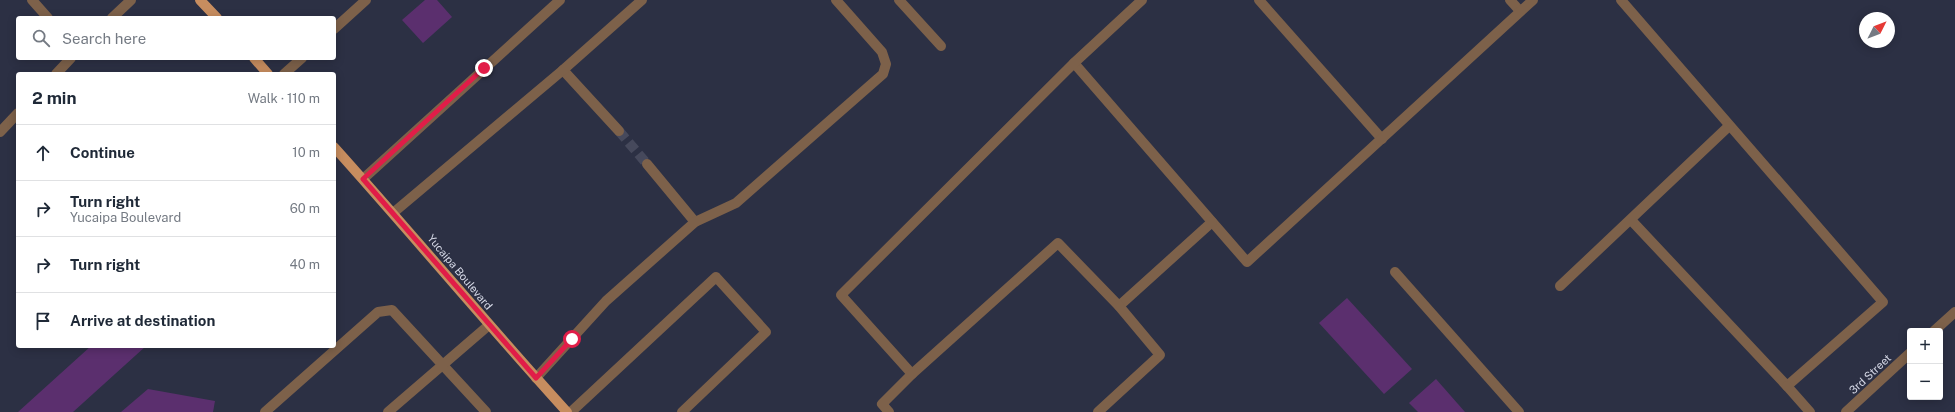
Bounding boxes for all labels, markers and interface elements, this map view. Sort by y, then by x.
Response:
north arrow [1859,12,1895,48]
search box [16,16,336,60]
icon: search [30,27,52,49]
text: Search here [62,30,146,47]
route end [475,59,493,77]
text: 2 min [32,88,77,108]
text: Walk · 110 m [248,91,320,106]
icon: ahead [32,142,54,164]
text: Continue [70,144,135,161]
text: 10 m [292,145,320,160]
text: Turn right [70,193,140,210]
icon: right [32,198,54,220]
text: 60 m [290,201,320,216]
text: Yucaipa Boulevard [70,210,181,225]
street label: Yucaipa Boulevard [425,232,495,312]
icon: right [32,254,54,276]
text: Turn right [70,256,140,273]
text: 40 m [289,257,320,272]
icon: arrive [32,310,54,332]
text: Arrive at destination [70,312,215,329]
map controls [1907,328,1943,400]
button: + [1907,328,1943,364]
route start [563,330,581,348]
street label: 3rd Street [1847,352,1893,396]
button: − [1907,364,1943,400]

